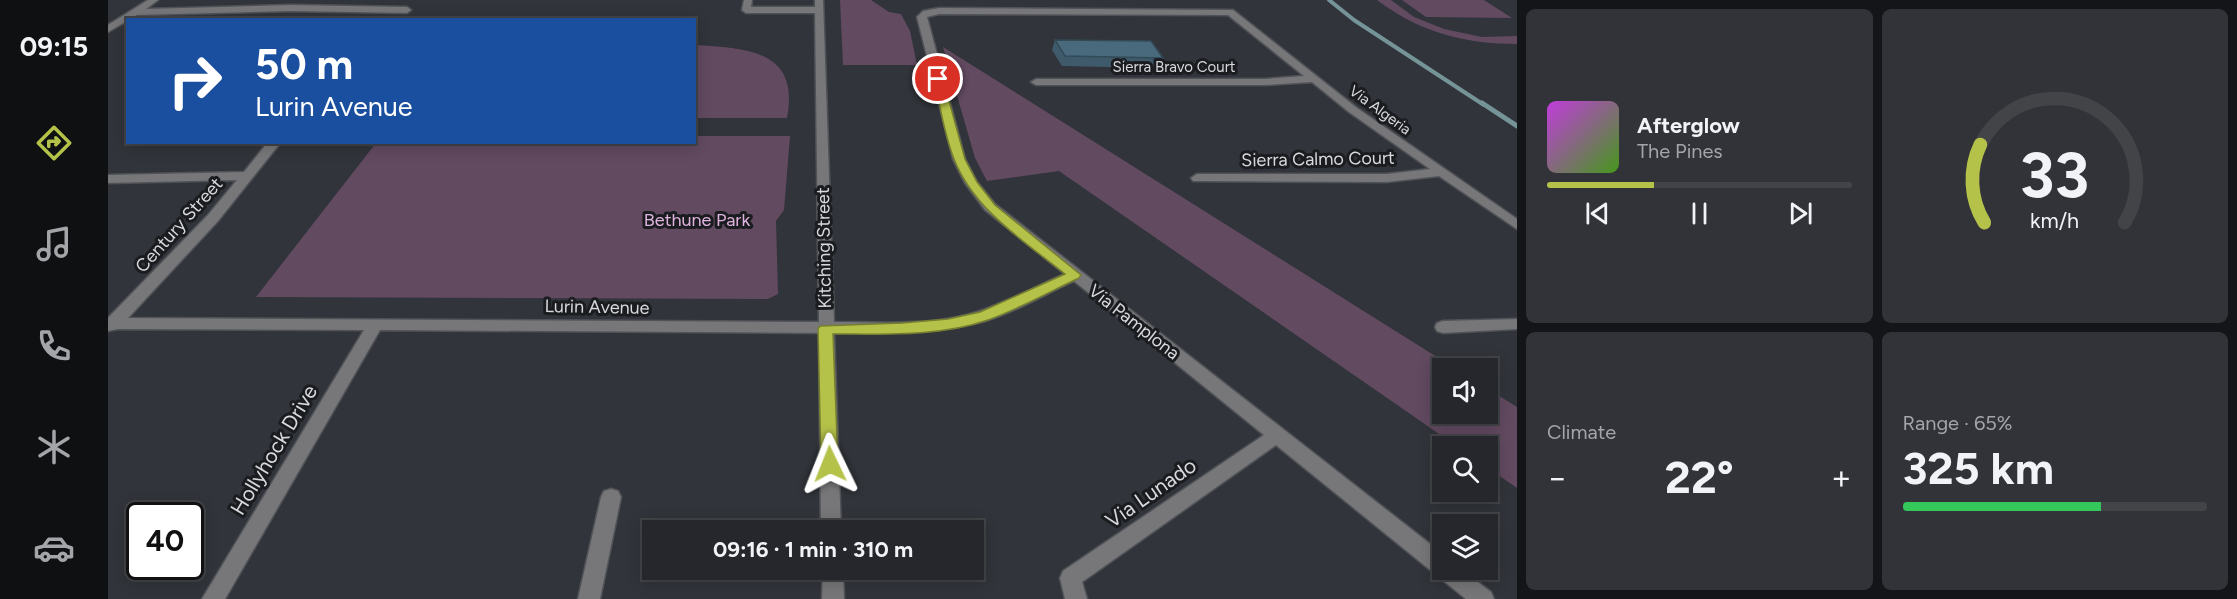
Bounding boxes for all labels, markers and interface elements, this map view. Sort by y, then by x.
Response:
text: 09:15 [20,30,88,63]
text: 50 m [255,39,353,90]
icon: right [156,42,234,120]
pin [912,53,963,104]
street label: Sierra Bravo Court [1113,58,1236,76]
icon: arrive [921,62,954,95]
street label: Via Algeria [1346,82,1414,138]
text: Lurin Avenue [255,90,413,123]
text: Afterglow [1637,112,1740,139]
icon: directions [33,122,75,164]
text: 33 [2020,138,2089,213]
text: The Pines [1637,139,1723,163]
street label: Sierra Calmo Court [1241,147,1395,171]
street label: Century Street [131,173,227,277]
street label: Kitching Street [812,187,836,309]
icon: previous [1581,197,1614,230]
icon: pause [1683,197,1716,230]
icon: next [1784,197,1817,230]
text: km/h [2030,208,2079,233]
park label: Bethune Park [644,209,750,231]
icon: music [33,223,75,265]
street label: Via Pamplona [1084,280,1184,364]
street label: Lurin Avenue [544,295,650,319]
icon: phone [33,325,75,367]
map controls [1432,358,1498,580]
button: sound [1432,358,1498,424]
street label: Hollyhock Drive [225,380,322,519]
text: Range · 65% [1903,411,2013,435]
text: Climate [1547,420,1616,444]
icon: climate [33,426,75,468]
position arrow [798,432,862,496]
button: search [1432,436,1498,502]
text: 325 km [1903,441,2054,495]
text: 22° [1665,450,1734,504]
street label: Via Lunado [1101,452,1201,533]
text: − [1547,458,1568,497]
text: + [1831,458,1852,497]
speed limit sign: 40 [126,502,204,580]
button: layers [1432,514,1498,580]
icon: car [33,527,75,569]
text: 09:16 · 1 min · 310 m [713,536,913,563]

